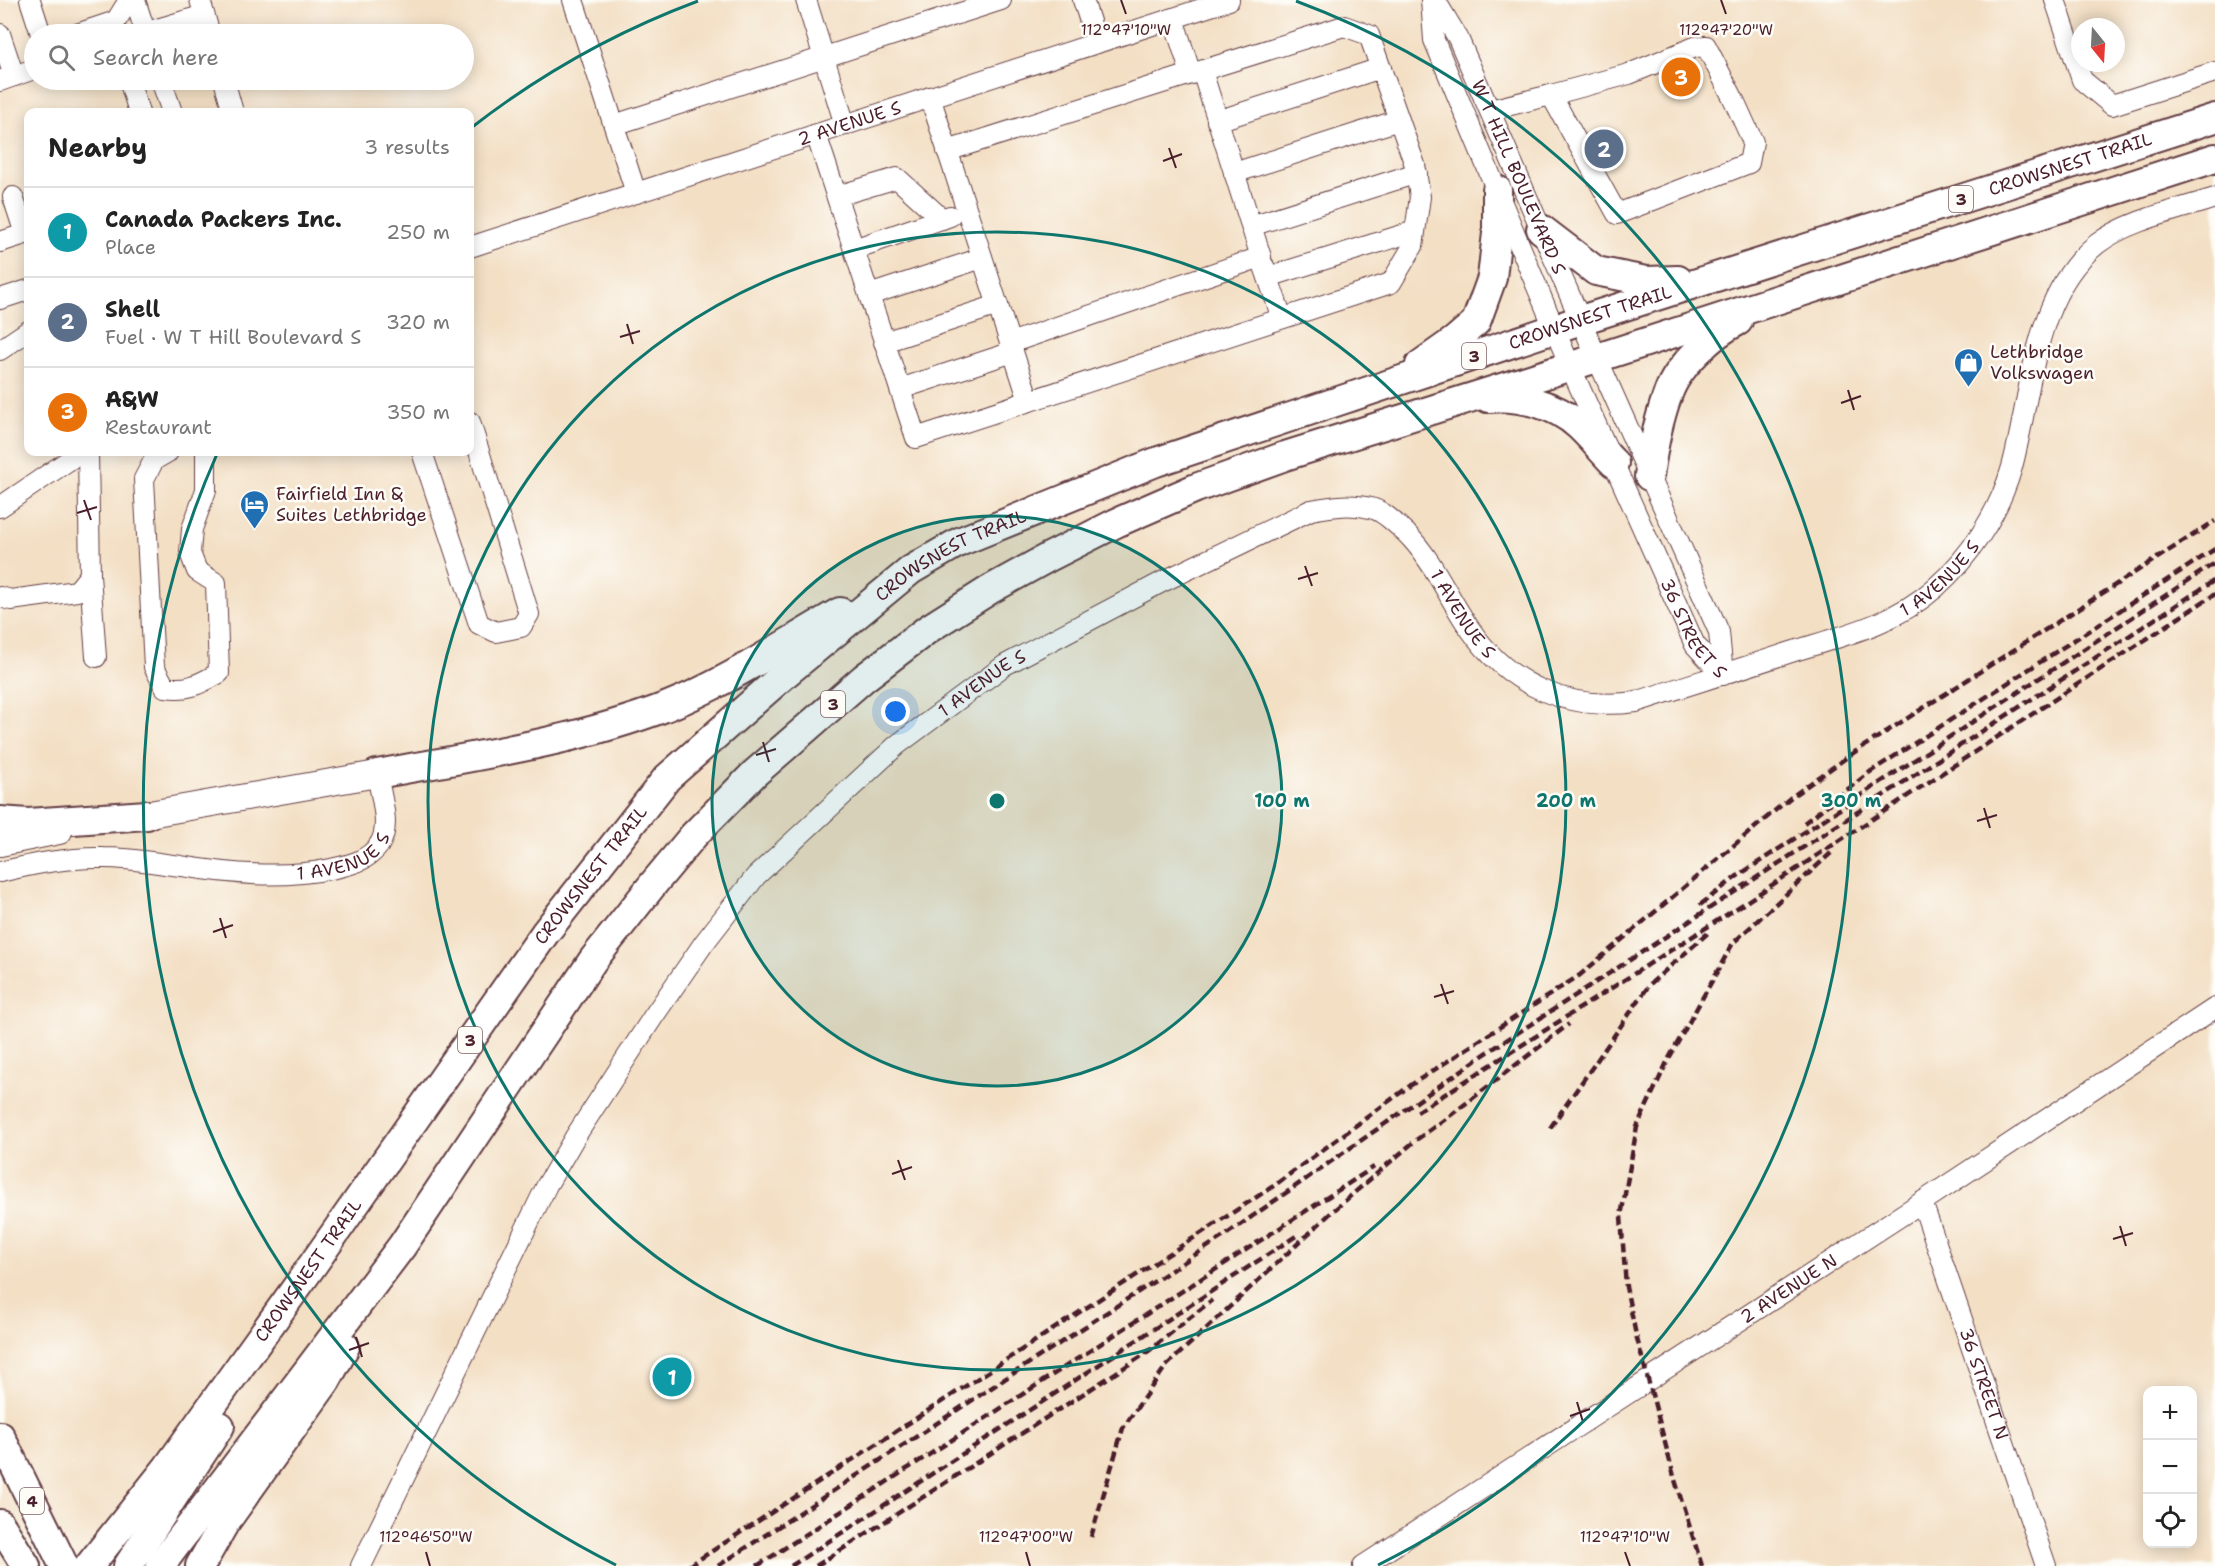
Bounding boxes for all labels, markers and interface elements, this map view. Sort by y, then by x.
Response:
north arrow [2071,18,2125,72]
text: 112°47'10"W [1081,20,1171,40]
text: 112°47'20"W [1679,20,1773,40]
search box [24,24,474,90]
icon: search [45,41,78,74]
text: Search here [93,43,219,72]
pin: 3 [1662,54,1700,100]
street label: W T HILL BOULEVARD S [1466,76,1571,278]
street label: 2 AVENUE S [795,96,904,152]
pin: 2 [1584,126,1624,172]
street label: CROWSNEST TRAIL [1986,127,2155,201]
text: Nearby [48,130,147,165]
text: 3 results [364,134,450,160]
road number: 3 [1949,186,1973,212]
text: Canada Packers Inc. [105,205,342,234]
text: 1 [63,219,72,245]
text: 250 m [386,219,450,245]
text: Place [105,234,156,260]
street label: CROWSNEST TRAIL [1506,280,1675,355]
text: Shell [105,295,160,324]
text: 2 [61,309,75,335]
text: 320 m [386,309,450,335]
text: Fuel · W T Hill Boulevard S [105,324,361,350]
place label: Lethbridge Volkswagen [1990,340,2094,385]
road number: 3 [1462,343,1486,369]
shop icon: Lethbridge Volkswagen [1953,346,1985,388]
text: A&W [105,385,159,414]
text: 3 [61,399,75,425]
text: 350 m [386,399,450,425]
text: Restaurant [105,414,212,440]
place label: Fairfield Inn & Suites Lethbridge [276,482,427,527]
hotel icon: Fairfield Inn & Suites Lethbridge [239,488,271,530]
street label: CROWSNEST TRAIL [870,504,1030,607]
street label: 1 AVENUE S [1895,536,1985,622]
street label: 1 AVENUE S [1425,565,1500,664]
street label: 36 STREET S [1655,575,1732,684]
street label: 1 AVENUE S [933,644,1030,722]
road number: 3 [821,691,845,717]
your location [881,697,910,726]
text: 100 m [1254,789,1310,813]
text: 200 m [1536,789,1597,813]
text: 300 m [1821,789,1882,813]
centre of rings [987,791,1007,811]
street label: CROWSNEST TRAIL [529,801,653,949]
street label: 1 AVENUE S [296,829,396,886]
road number: 3 [458,1027,482,1053]
street label: CROWSNEST TRAIL [249,1194,367,1347]
street label: 2 AVENUE N [1736,1248,1842,1329]
street label: 36 STREET N [1954,1325,2014,1443]
pin: 1 [652,1354,692,1400]
map controls [2143,1386,2197,1548]
button: + [2143,1386,2197,1440]
button: − [2143,1440,2197,1494]
road number: 4 [20,1488,44,1514]
button: locate [2143,1494,2197,1548]
text: 112°46'50"W [379,1527,473,1547]
text: 112°47'00"W [979,1527,1073,1547]
text: 112°47'10"W [1580,1527,1670,1547]

